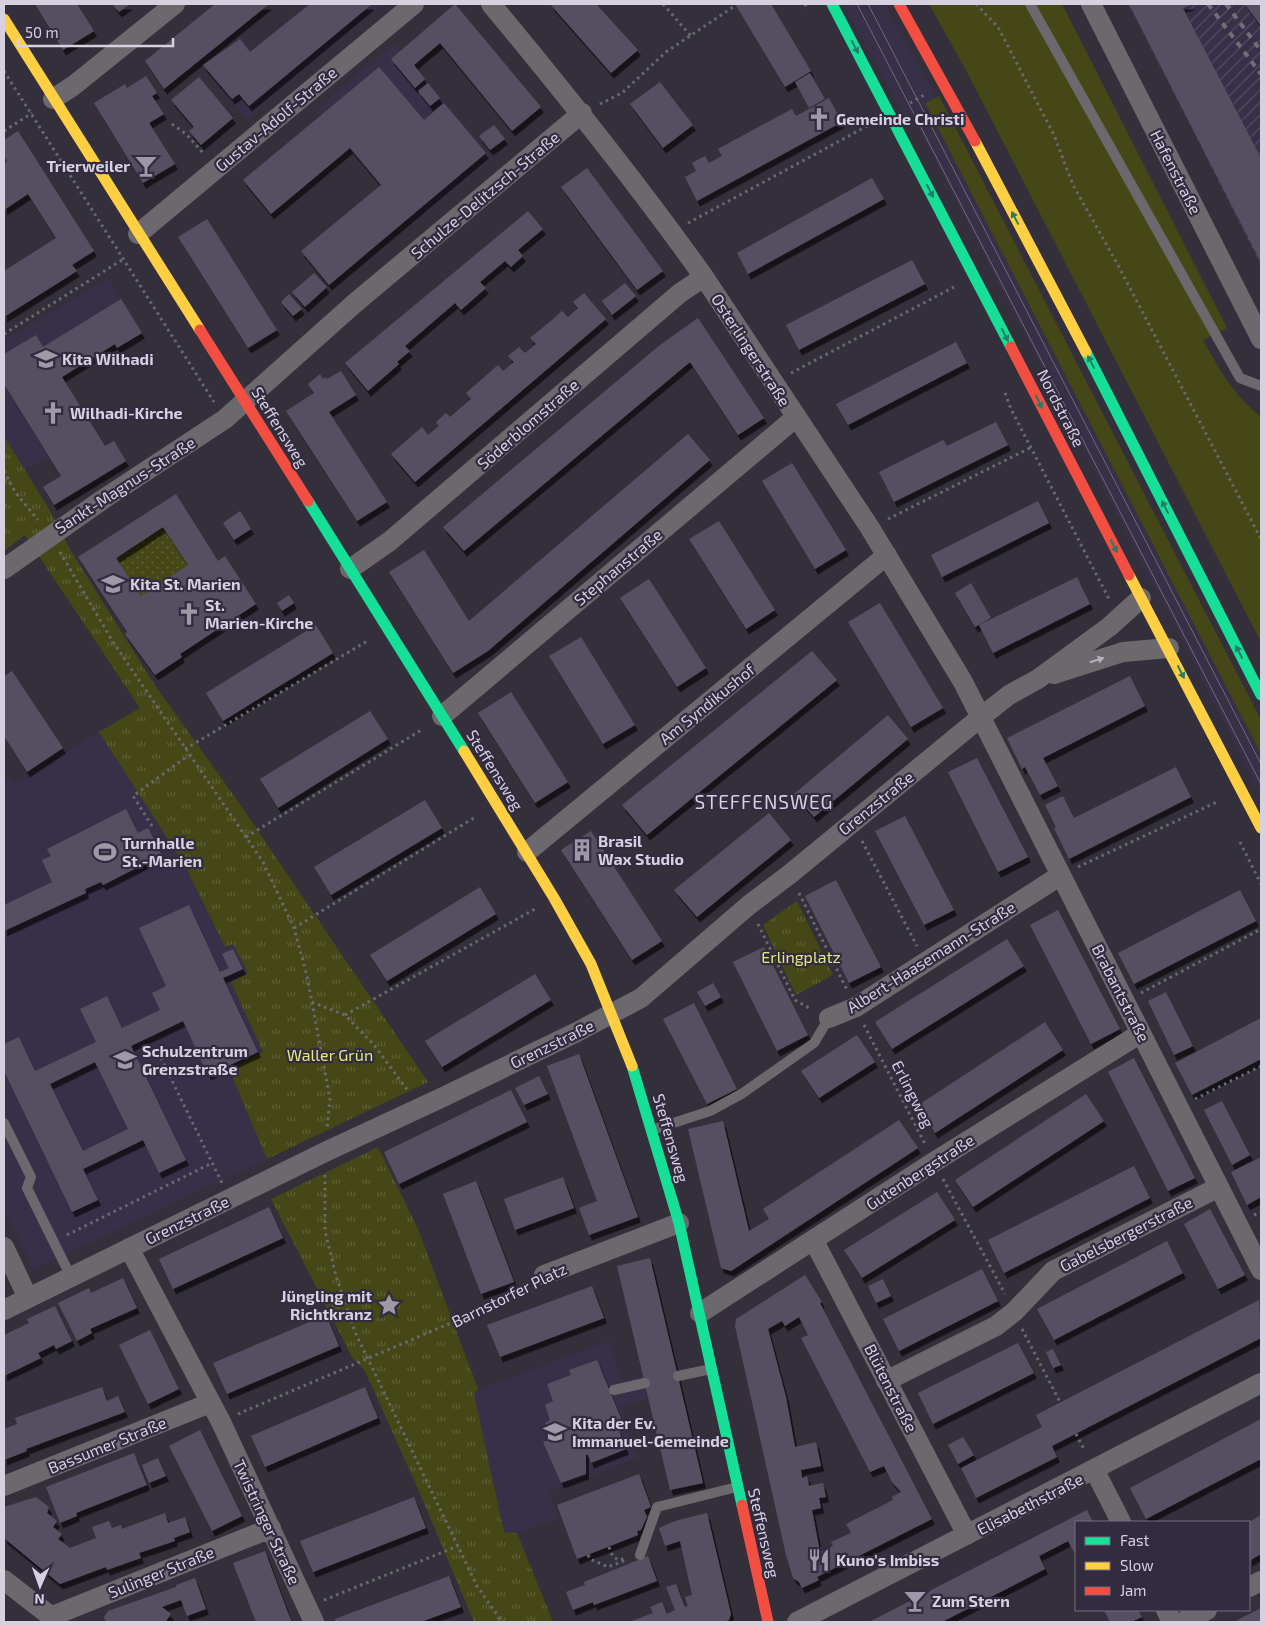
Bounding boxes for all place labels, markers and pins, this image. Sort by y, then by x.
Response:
church icon: Gemeinde Christi [806,106,832,132]
place label: Gemeinde Christi [836,109,964,128]
bar icon: Trierweiler [133,153,159,179]
place label: Trierweiler [46,156,130,175]
school or university icon: Kita Wilhadi [33,346,59,372]
place label: Kita Wilhadi [62,349,154,368]
church icon: Wilhadi-Kirche [40,400,66,426]
place label: Wilhadi-Kirche [70,403,183,422]
school or university icon: Kita St. Marien [100,571,126,597]
place label: Kita St. Marien [130,574,241,593]
place label: St. Marien-Kirche [205,595,313,632]
church icon: St. Marien-Kirche [176,601,202,627]
place label: Brasil Wax Studio [598,831,684,868]
place label: Turnhalle St.-Marien [122,833,202,870]
building icon: Brasil Wax Studio [569,837,595,863]
sports icon: Turnhalle St.-Marien [92,839,118,865]
place label: Schulzentrum Grenzstraße [142,1041,248,1078]
school or university icon: Schulzentrum Grenzstraße [112,1047,138,1073]
place label: Jüngling mit Richtkranz [281,1286,372,1323]
place icon: Jüngling mit Richtkranz [376,1292,402,1318]
place label: Kita der Ev. Immanuel-Gemeinde [572,1413,729,1450]
school or university icon: Kita der Ev. Immanuel-Gemeinde [542,1419,568,1445]
restaurant icon: Kuno's Imbiss [806,1547,832,1573]
place label: Kuno's Imbiss [836,1550,939,1569]
bar icon: Zum Stern [902,1588,928,1614]
place label: Zum Stern [932,1591,1010,1610]

